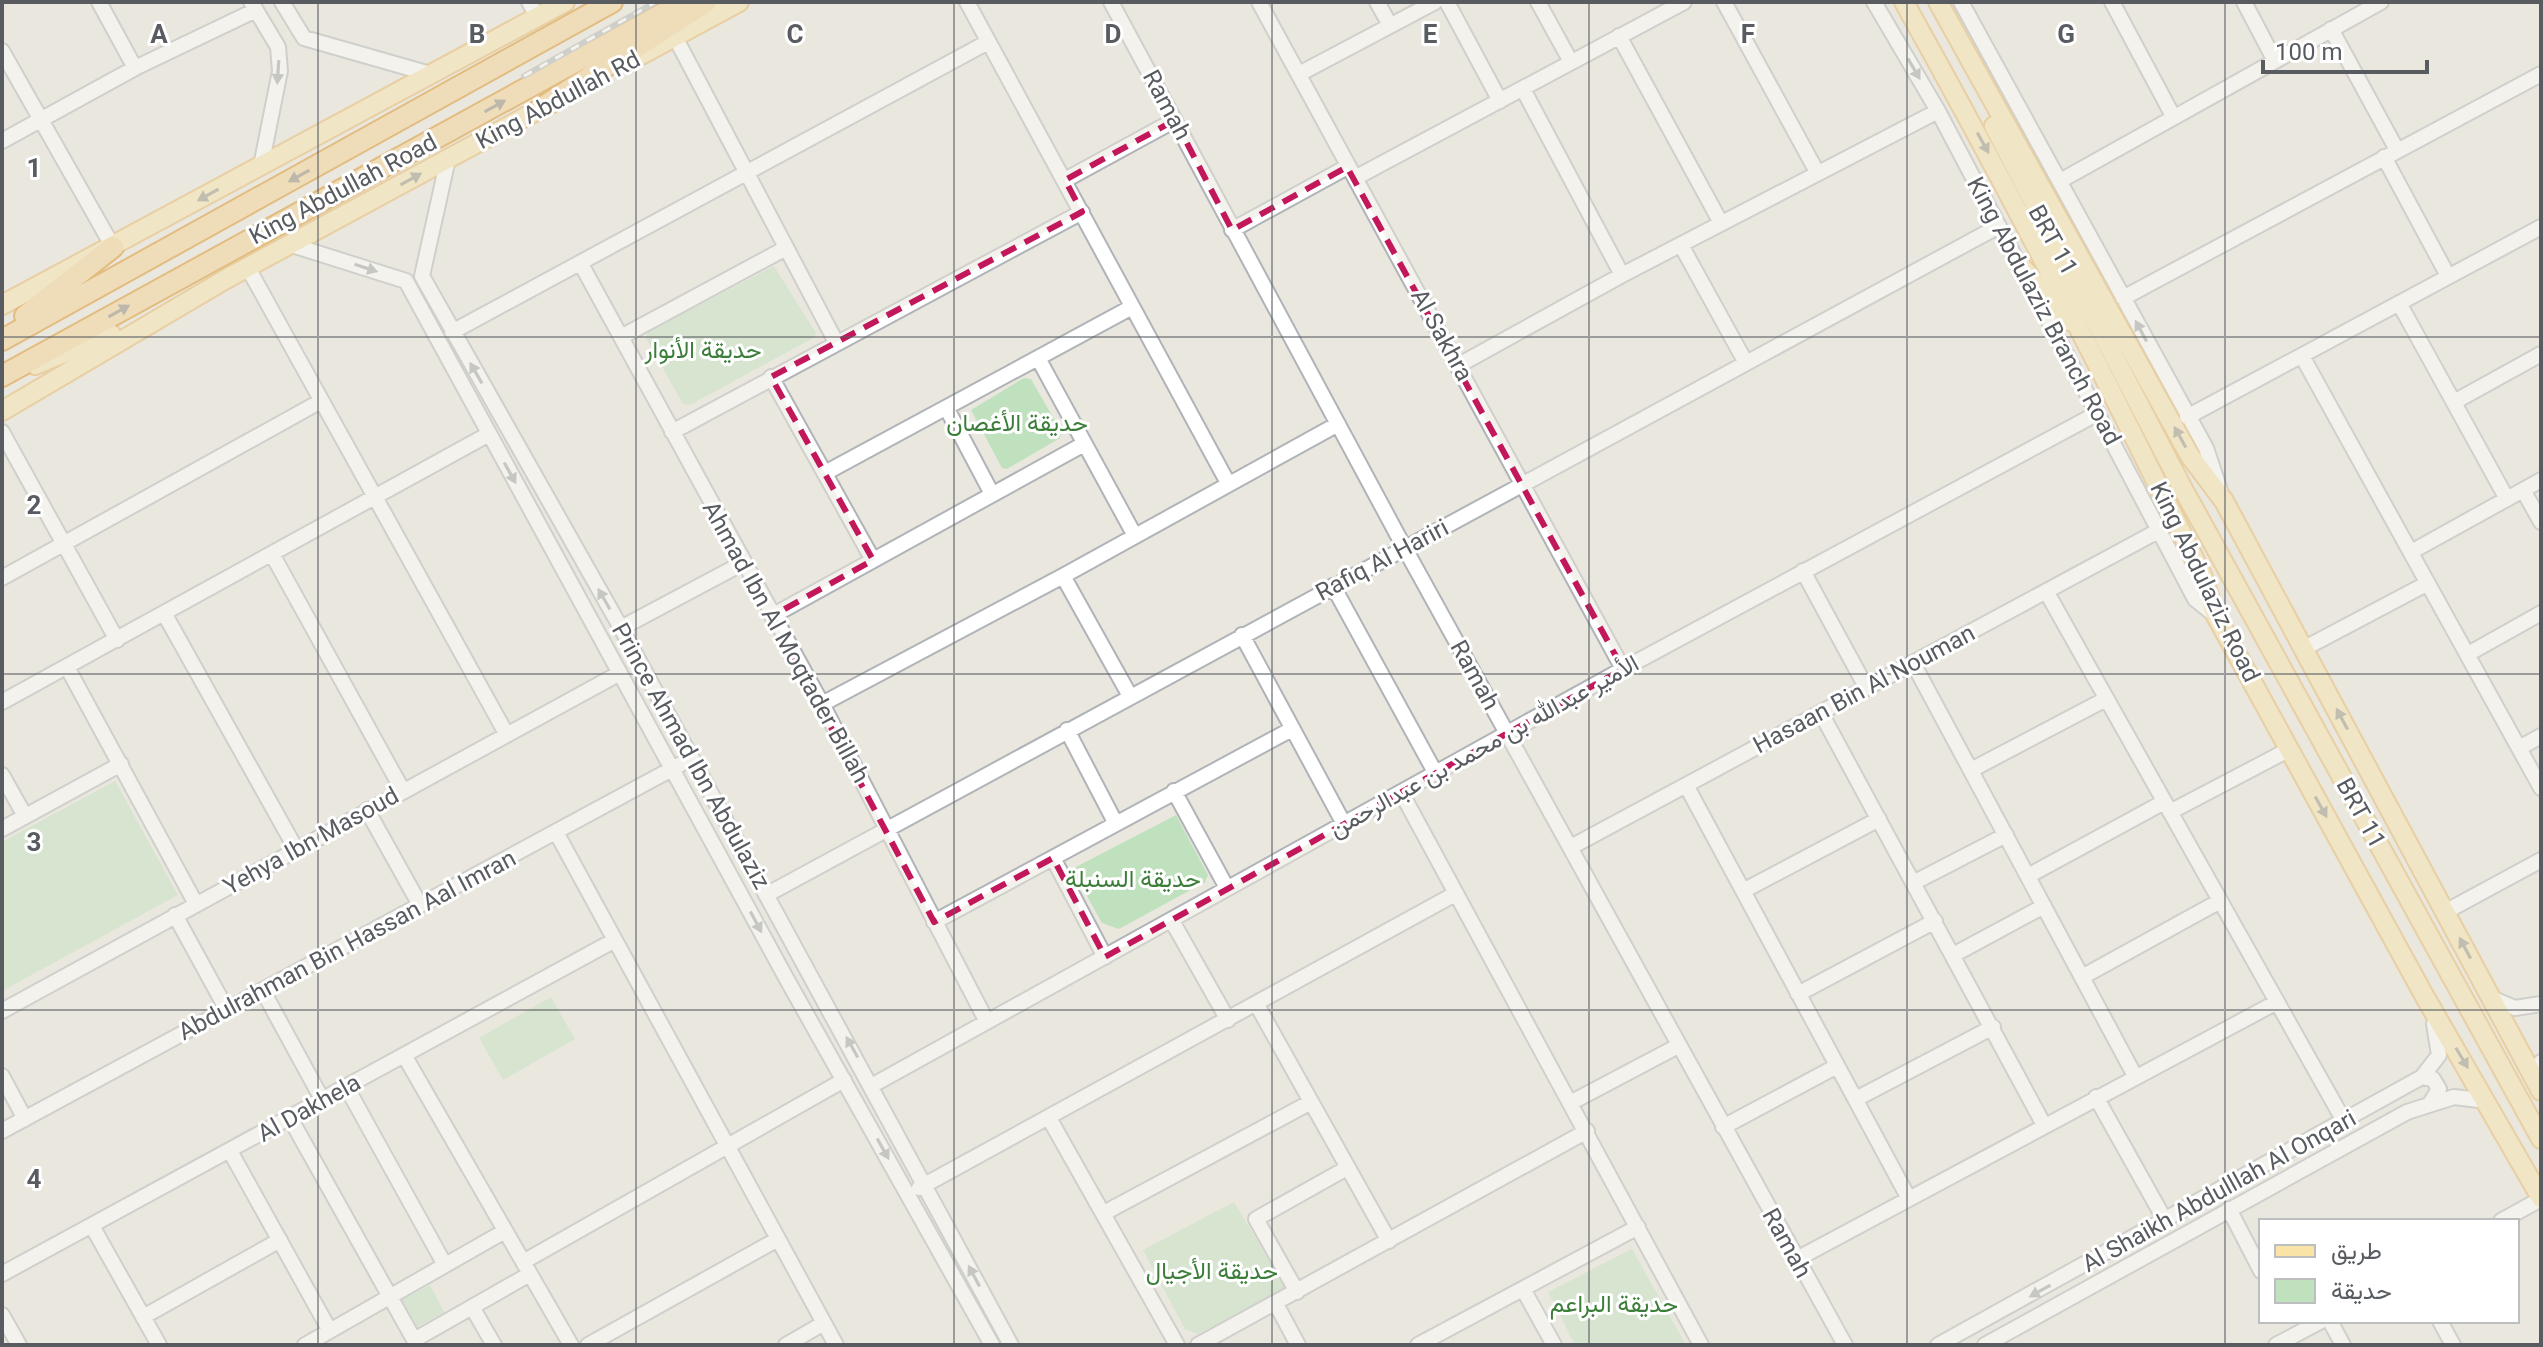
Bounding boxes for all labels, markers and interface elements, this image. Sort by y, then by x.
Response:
text: A [150,19,168,49]
text: B [469,19,485,49]
text: C [786,19,804,49]
text: D [1105,19,1121,49]
text: E [1423,19,1438,49]
text: F [1741,19,1755,49]
text: G [2057,19,2075,49]
scale bar [2263,24,2427,74]
text: 100 m [2275,38,2342,66]
street label: King Abdullah Rd [471,45,645,155]
one-way arrow [1906,58,1920,80]
one-way arrow [271,60,284,85]
street label: Ramah [1137,65,1197,145]
one-way arrow [484,99,506,113]
street label: King Abdullah Road [244,128,442,250]
one-way arrow [1976,132,1990,154]
text: 1 [27,153,41,183]
one-way arrow [287,169,310,182]
street label: King Abdulaziz Branch Road [1961,172,2127,450]
one-way arrow [400,173,422,187]
one-way arrow [197,188,219,202]
street label: BRT 11 [2022,200,2084,280]
one-way arrow [355,262,379,275]
street label: Al Sakhra [1405,284,1479,386]
one-way arrow [108,304,130,318]
one-way arrow [2134,320,2148,343]
park label: حديقة الأنوار [643,336,762,365]
one-way arrow [469,362,483,384]
park label: حديقة الأغصان [946,409,1088,437]
one-way arrow [2173,426,2187,449]
one-way arrow [503,462,517,484]
street label: King Abdulaziz Road [2144,477,2266,687]
text: 2 [27,490,41,520]
street label: Ahmad Ibn Al Moqtader Billah [697,496,875,788]
street label: Rafiq Al Hariri [1311,513,1453,607]
one-way arrow [597,588,611,610]
street label: Prince Ahmad Ibn Abdulaziz [606,618,776,894]
street label: Hasaan Bin Al Nouman [1749,619,1979,759]
street label: Ramah [1445,635,1505,715]
street label: الأمير عبدالله بن محمد بن عبدالرحمن [1324,649,1644,844]
one-way arrow [2336,708,2350,730]
street label: BRT 11 [2330,773,2392,853]
street label: Yehya Ibn Masoud [219,781,403,901]
one-way arrow [2314,796,2328,818]
text: 3 [27,827,41,857]
street label: Abdulrahman Bin Hassan Aal Imran [173,844,521,1046]
park label: حديقة السنبلة [1065,865,1201,893]
one-way arrow [750,910,763,933]
one-way arrow [2458,937,2471,960]
one-way arrow [845,1036,859,1058]
one-way arrow [2454,1047,2468,1069]
street label: Al Dakhela [253,1068,365,1148]
street label: Al Shaikh Abdulllah Al Onqari [2077,1104,2361,1278]
one-way arrow [876,1138,890,1160]
text: 4 [27,1164,42,1194]
street label: Ramah [1757,1203,1817,1283]
legend [2259,1219,2519,1323]
text: طريق [2331,1237,2382,1266]
park label: حديقة الأجيال [1146,1257,1278,1285]
one-way arrow [968,1265,981,1288]
text: حديقة [2331,1277,2392,1305]
one-way arrow [2029,1284,2052,1297]
park label: حديقة البراعم [1550,1290,1678,1320]

